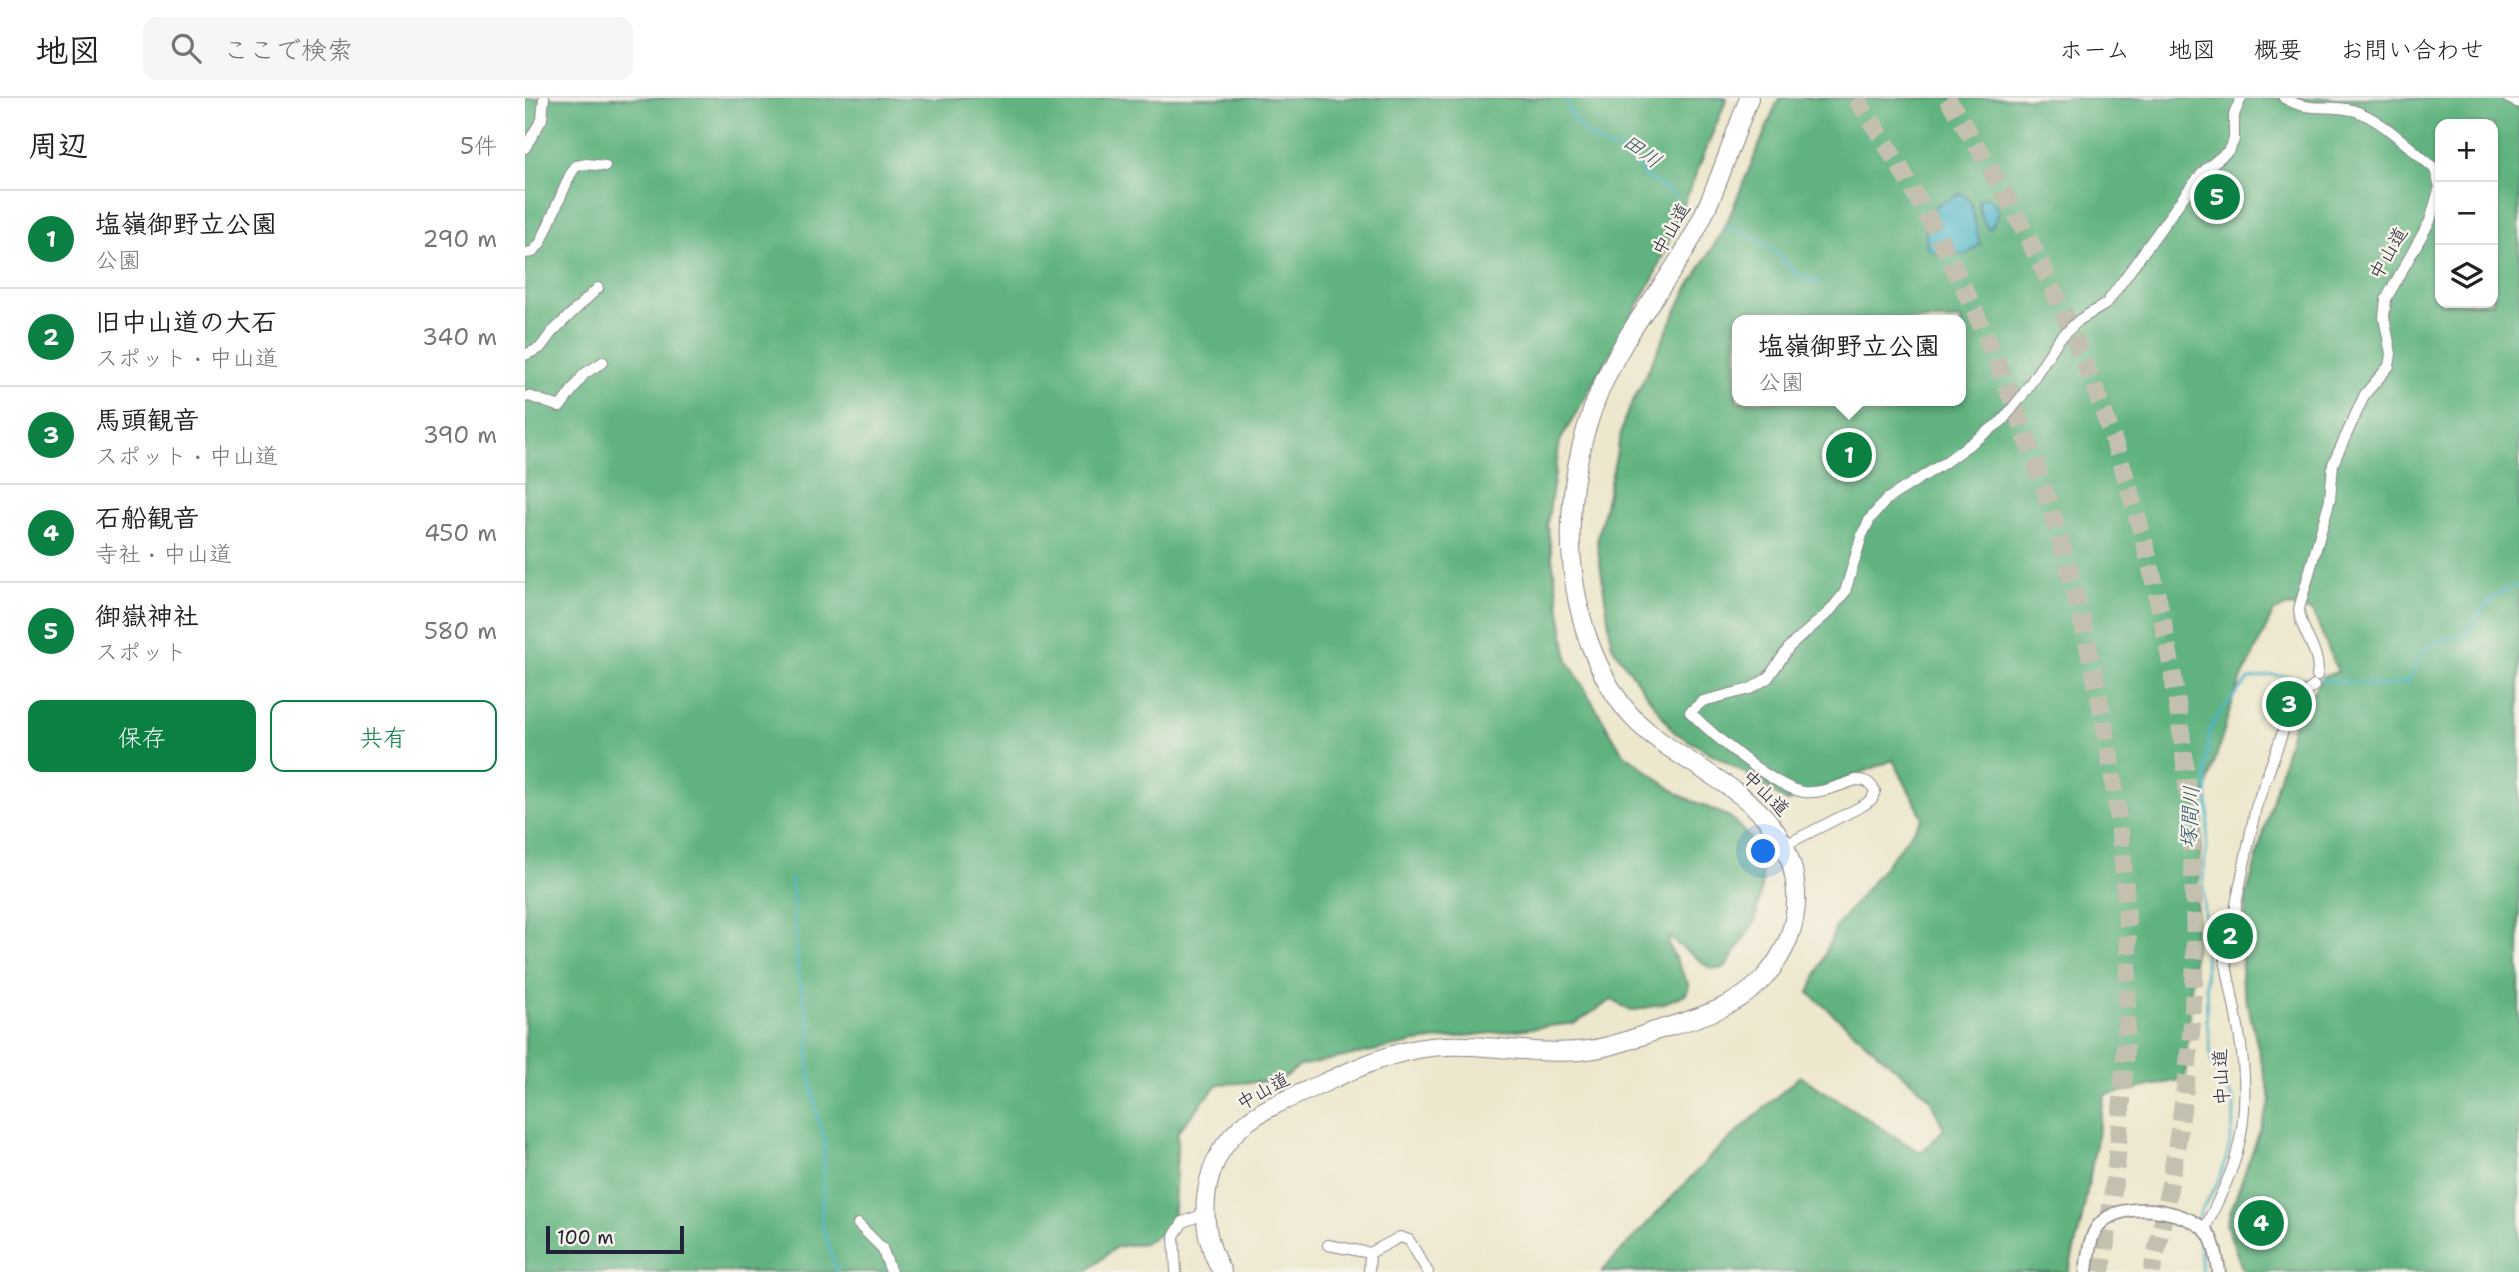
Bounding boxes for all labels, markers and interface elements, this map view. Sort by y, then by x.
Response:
search box [143,17,633,80]
text: 地図 [35,28,101,73]
icon: search [167,29,205,67]
text: ここで検索 [223,32,353,67]
text: ホーム [2059,34,2130,66]
text: 地図 [2168,34,2216,66]
text: 概要 [2254,34,2302,66]
text: お問い合わせ [2340,34,2484,66]
map controls [2435,119,2498,308]
button: + [2435,119,2498,182]
text: 周辺 [28,125,88,166]
water label: 田川 [1617,127,1667,175]
text: 5件 [460,131,497,161]
pin: 5 [2194,171,2240,223]
button: − [2435,182,2498,245]
street label: 中山道 [1646,198,1696,260]
text: 塩嶺御野立公園 [95,206,277,241]
street label: 中山道 [2363,222,2413,284]
text: 1 [46,224,56,254]
text: 290 m [423,224,497,254]
text: 公園 [95,245,141,275]
button: layers [2435,245,2498,308]
text: 旧中山道の大石 [95,304,277,339]
popup [1732,315,1966,406]
text: 2 [43,322,59,352]
text: 340 m [422,322,497,352]
text: 塩嶺御野立公園 [1758,328,1940,363]
text: スポット · 中山道 [95,343,278,373]
text: 公園 [1758,367,1804,397]
text: 馬頭観音 [95,402,199,437]
text: 3 [43,420,59,450]
text: 390 m [423,420,497,450]
pin: 1 [1826,429,1872,481]
text: スポット · 中山道 [95,441,278,471]
text: 石船観音 [95,500,199,535]
text: 4 [43,518,59,548]
text: 450 m [424,518,497,548]
text: 寺社 · 中山道 [95,539,232,569]
text: 御嶽神社 [95,598,199,633]
text: 5 [44,616,58,646]
text: 580 m [424,616,497,646]
text: スポット [95,637,187,667]
pin: 3 [2266,678,2312,730]
button: 保存 [28,700,256,772]
button: 共有 [270,700,497,772]
street label: 中山道 [1737,764,1795,822]
water label: 塚間川 [2174,785,2206,849]
your location [1746,834,1780,868]
pin: 2 [2207,910,2253,962]
street label: 中山道 [2207,1048,2235,1106]
street label: 中山道 [1232,1066,1294,1116]
pin: 4 [2238,1197,2284,1249]
scale bar [546,1223,684,1255]
text: 100 m [557,1225,614,1250]

